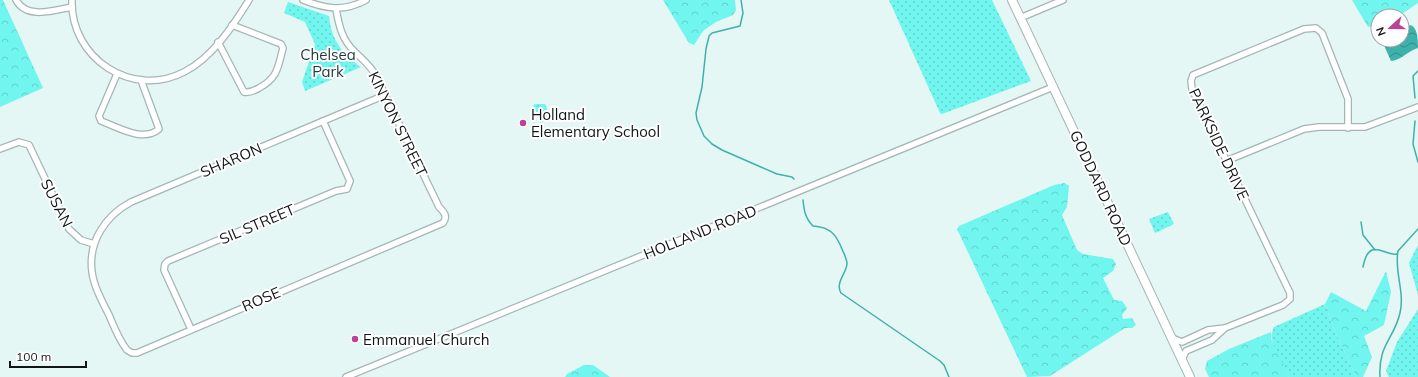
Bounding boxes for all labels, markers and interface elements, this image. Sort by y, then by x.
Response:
north arrow [1370,8,1410,48]
text: N [1373,25,1389,38]
park label: Chelsea Park [300,45,356,81]
street label: KINYON STREET [364,68,432,180]
street label: PARKSIDE DRIVE [1185,85,1253,203]
place label: Holland Elementary School [531,105,660,141]
marker: Holland Elementary School [518,118,528,128]
street label: GODDARD ROAD [1066,127,1136,249]
street label: SHARON [197,139,265,181]
street label: SUSAN [37,176,77,230]
street label: SIL STREET [216,200,298,248]
street label: HOLLAND ROAD [641,201,759,263]
street label: ROSE [239,282,283,316]
place label: Emmanuel Church [363,330,490,349]
marker: Emmanuel Church [350,334,360,344]
scale bar [10,343,86,369]
text: 100 m [16,349,51,364]

